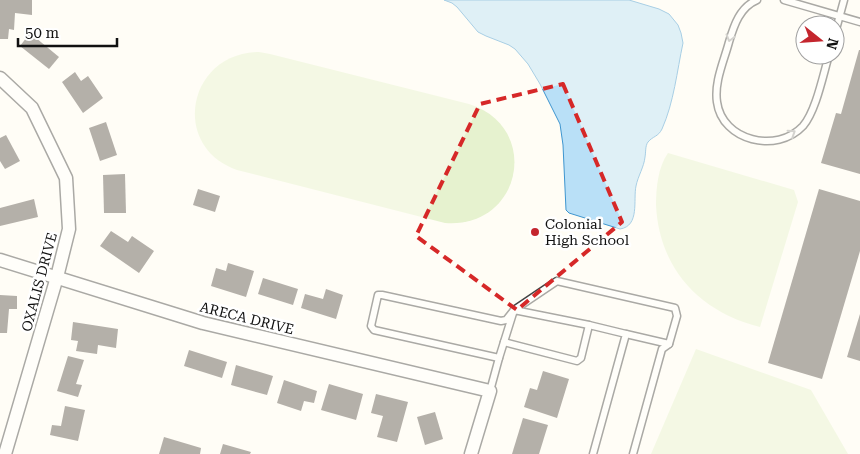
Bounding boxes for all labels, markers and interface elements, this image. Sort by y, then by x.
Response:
scale bar [18,15,116,47]
north arrow [795,15,845,65]
text: 50 m [25,24,60,42]
one-way arrow [726,34,736,42]
text: N [823,36,842,52]
one-way arrow [786,130,796,139]
place label: Colonial High School [545,216,630,248]
marker: Colonial High School [529,226,541,238]
street label: OXALIS DRIVE [18,231,60,333]
street label: ARECA DRIVE [198,299,296,337]

